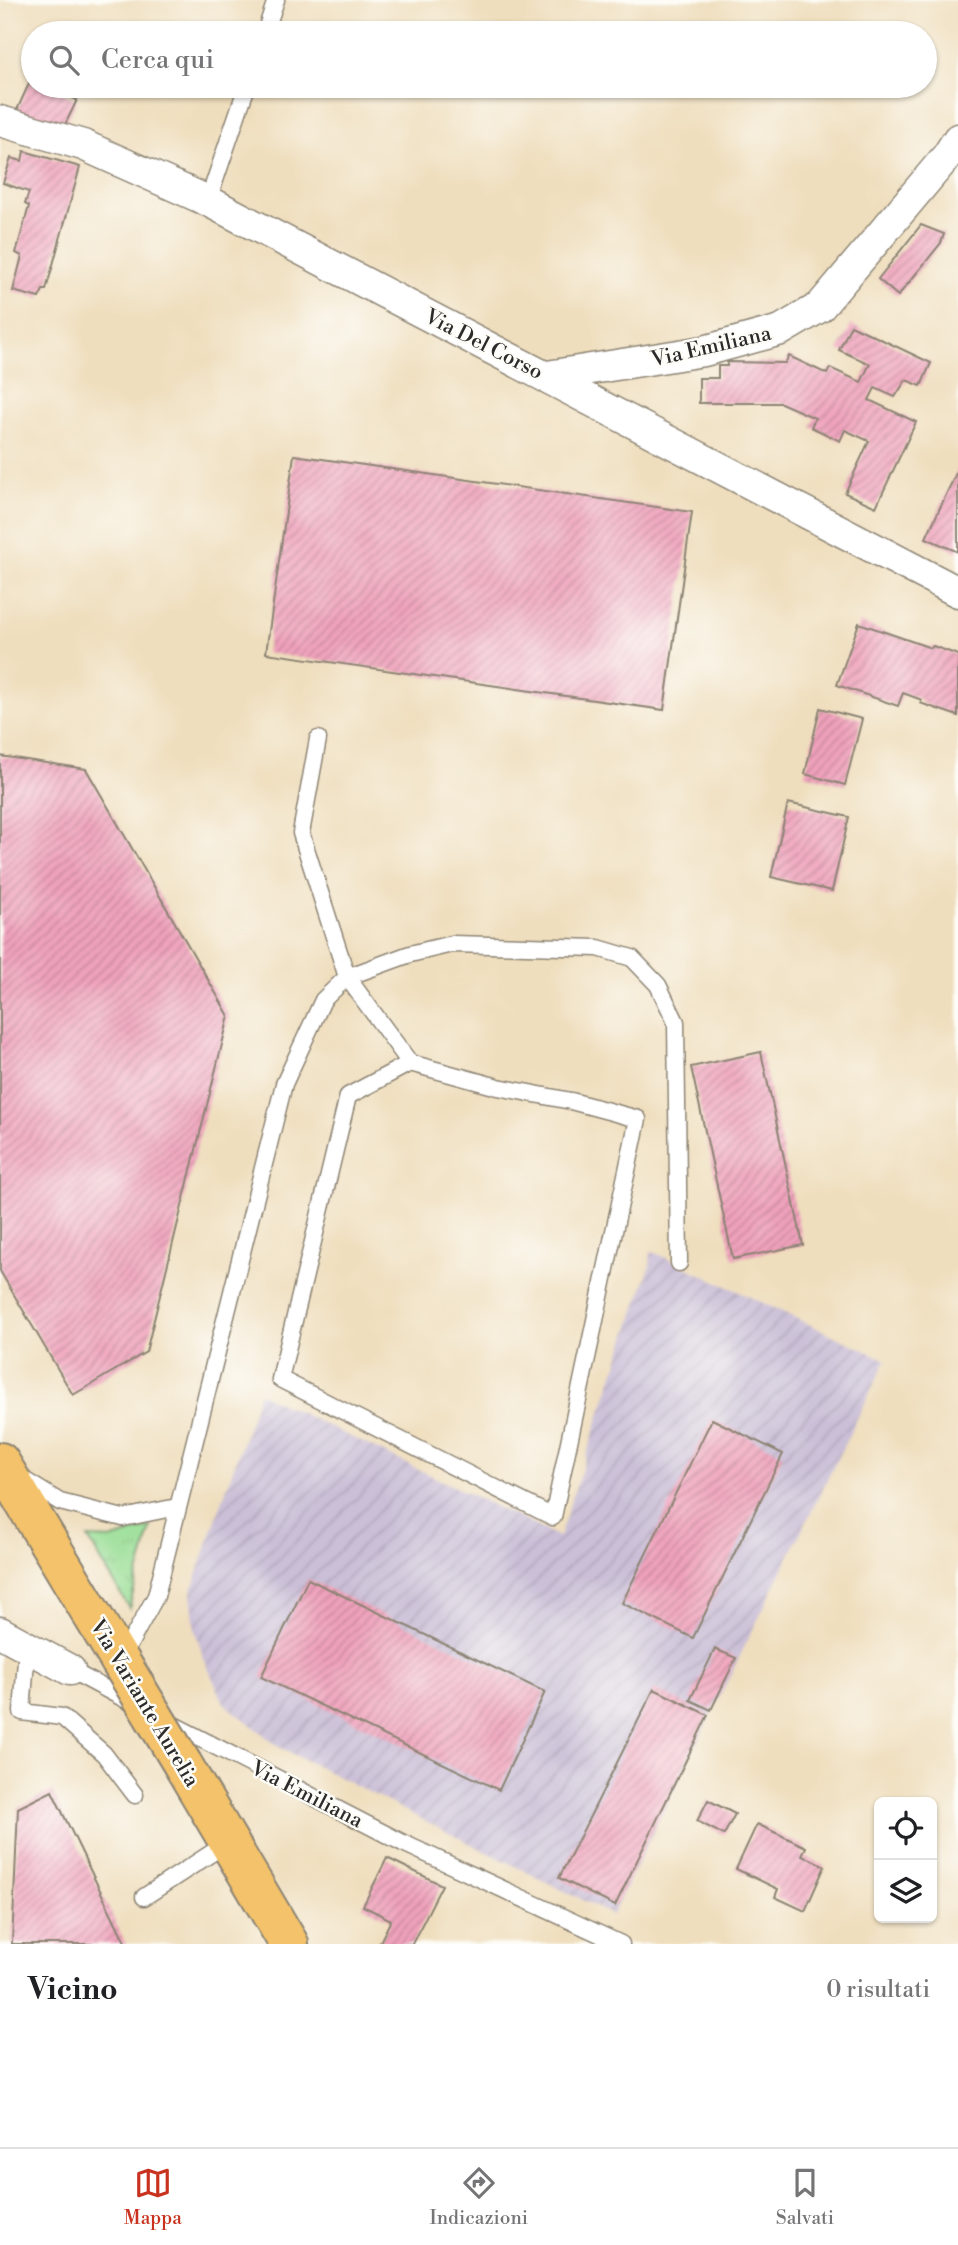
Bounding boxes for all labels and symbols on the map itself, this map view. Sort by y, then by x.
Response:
street label: Via Del Corso [419,303,547,386]
street label: Via Emiliana [648,320,774,374]
street label: Via Variante Aurelia [83,1614,205,1792]
street label: Via Emiliana [245,1755,367,1834]

